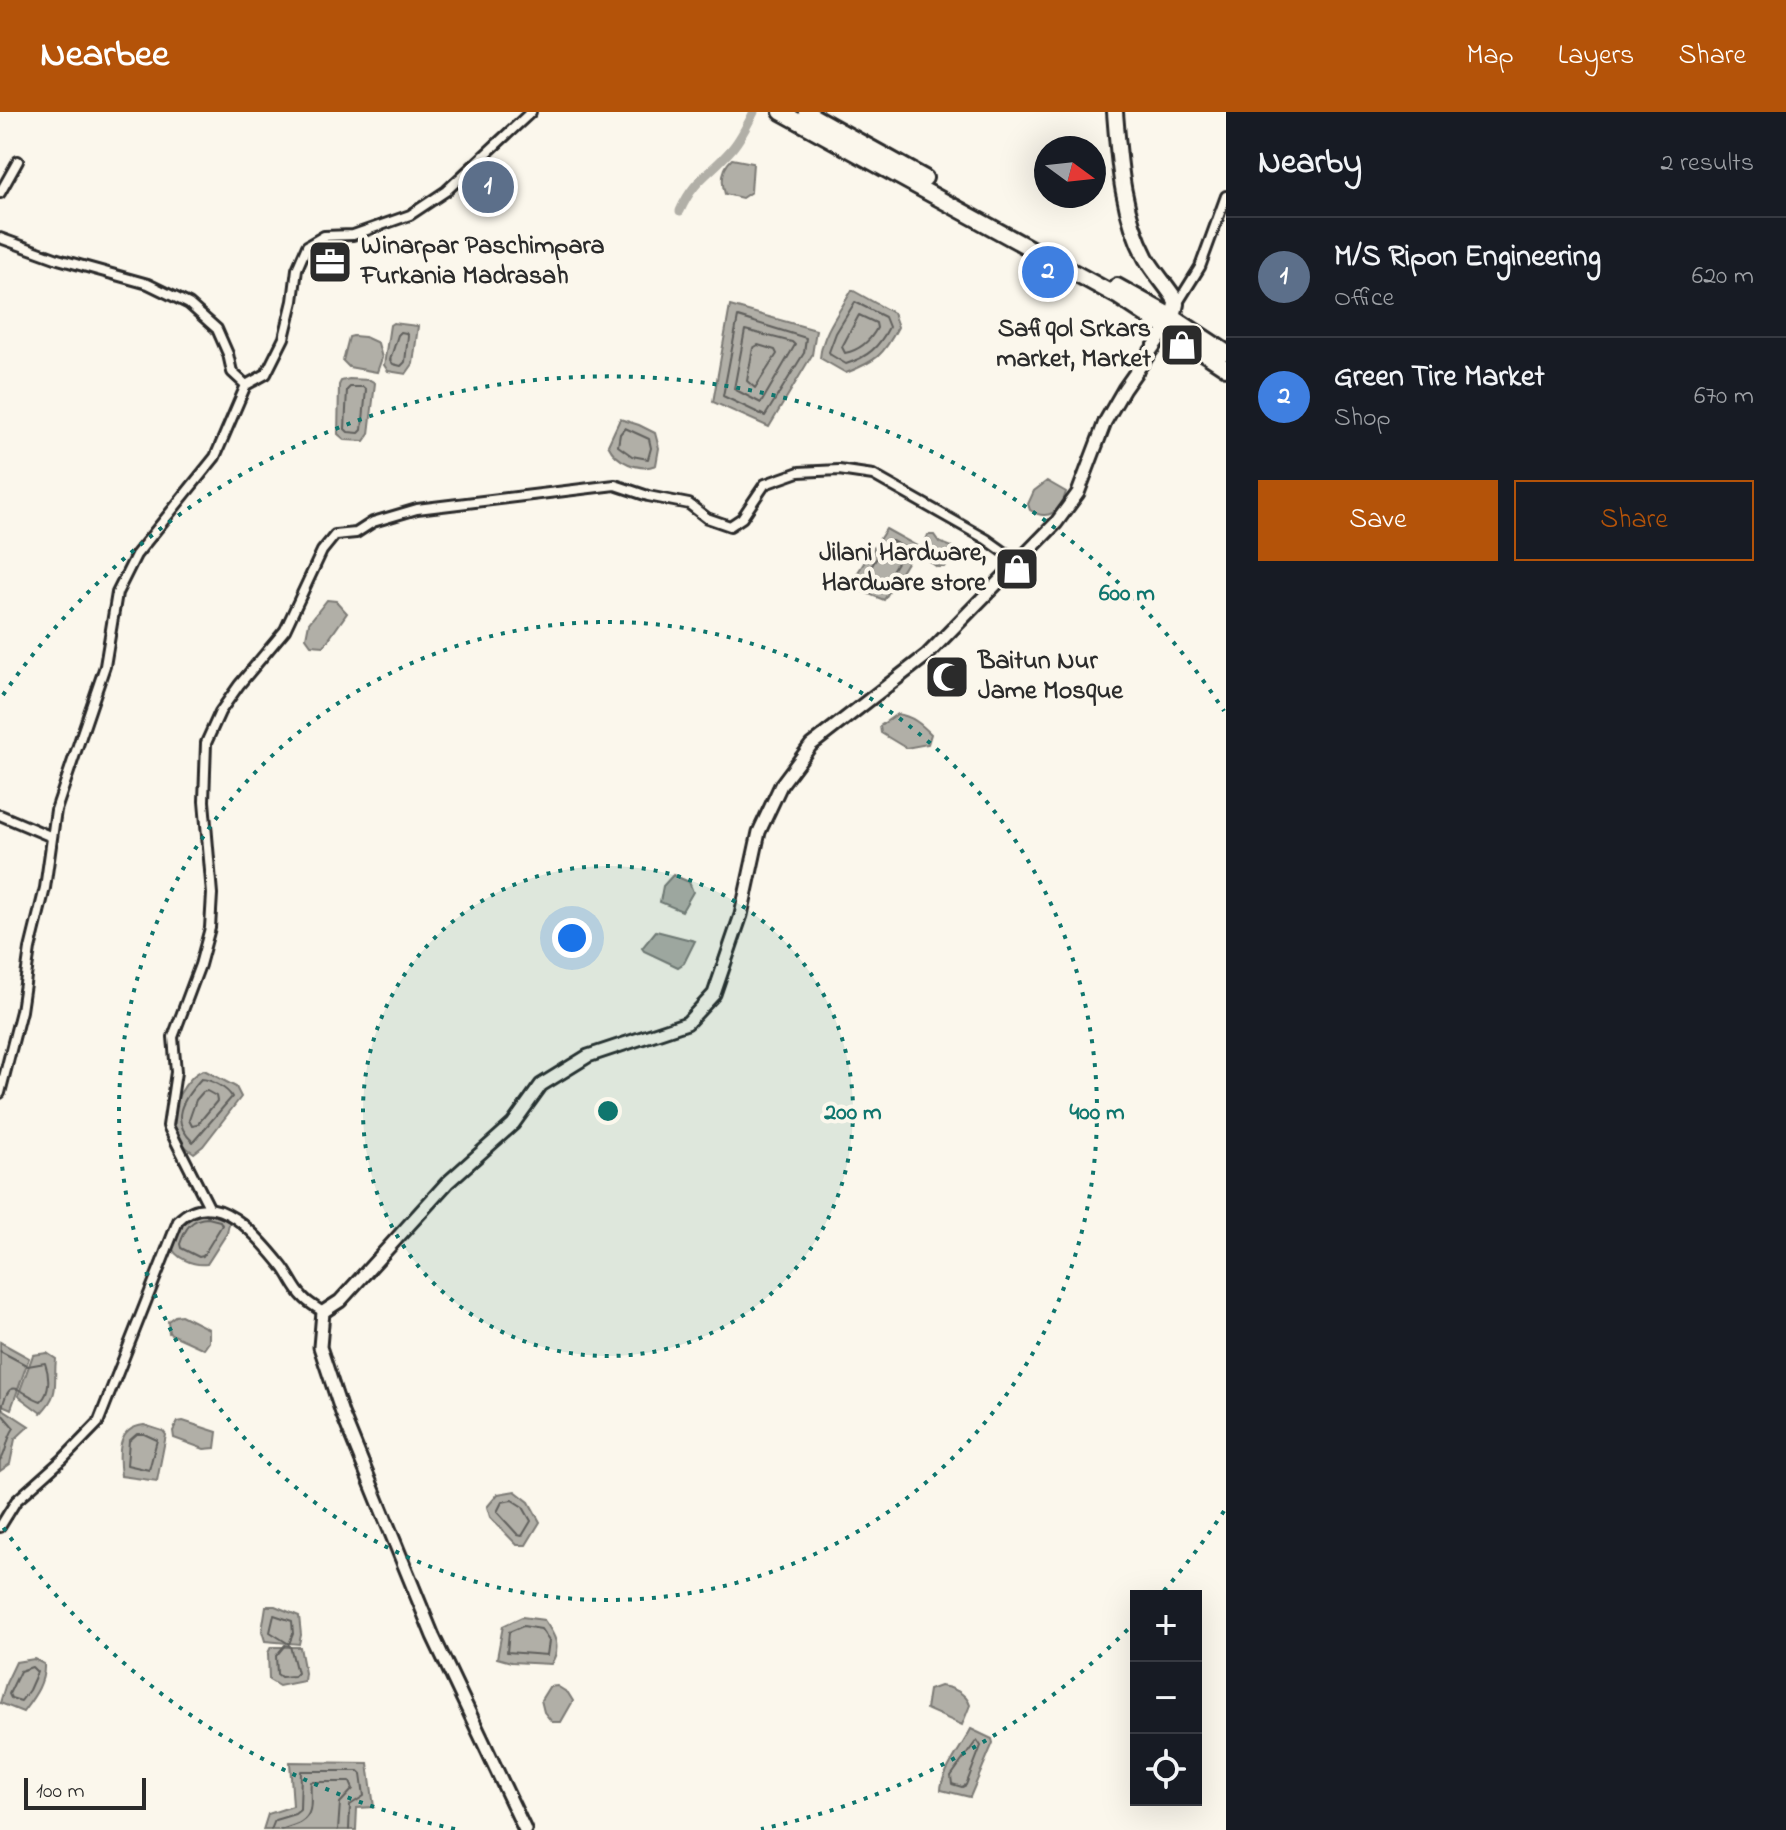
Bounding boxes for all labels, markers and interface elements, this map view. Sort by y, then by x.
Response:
text: Nearbee [40,28,169,84]
text: Map [1466,36,1514,77]
text: Layers [1558,36,1634,77]
text: Share [1678,36,1746,77]
north arrow [1034,136,1106,208]
text: Nearby [1258,139,1362,189]
text: 2 results [1661,145,1754,183]
pin: 1 [462,157,514,217]
place label: Winarpar Paschimpara Furkania Madrasah [359,228,605,296]
text: M/S Ripon Engineering [1334,236,1601,280]
office icon: Winarpar Paschimpara Furkania Madrasah [306,238,354,286]
pin: 2 [1022,242,1074,302]
text: 1 [1280,258,1288,296]
text: 620 m [1692,258,1754,296]
text: Office [1334,280,1394,318]
place label: Safiqol Srkars market, Market [996,311,1151,379]
shop icon: Safiqol Srkars market, Market [1158,321,1206,369]
text: Green Tire Market [1334,356,1544,400]
text: 2 [1278,378,1290,416]
text: 670 m [1694,378,1754,416]
text: Shop [1334,400,1391,438]
button: Save [1258,480,1498,561]
button: Share [1514,480,1754,561]
place label: Jilani Hardware, Hardware store [819,535,987,603]
shop icon: Jilani Hardware, Hardware store [993,545,1041,593]
text: 600 m [1099,577,1155,612]
place label: Baitun Nur Jame Mosque [977,643,1124,711]
mosque icon: Baitun Nur Jame Mosque [923,653,971,701]
your location [552,918,592,958]
text: 200 m [823,1096,882,1131]
text: 400 m [1069,1096,1125,1131]
centre of rings [594,1097,622,1125]
map controls [1130,1590,1202,1806]
button: + [1130,1590,1202,1662]
button: − [1130,1662,1202,1734]
button: locate [1130,1734,1202,1806]
scale bar [24,1774,146,1810]
text: 100 m [36,1776,85,1808]

